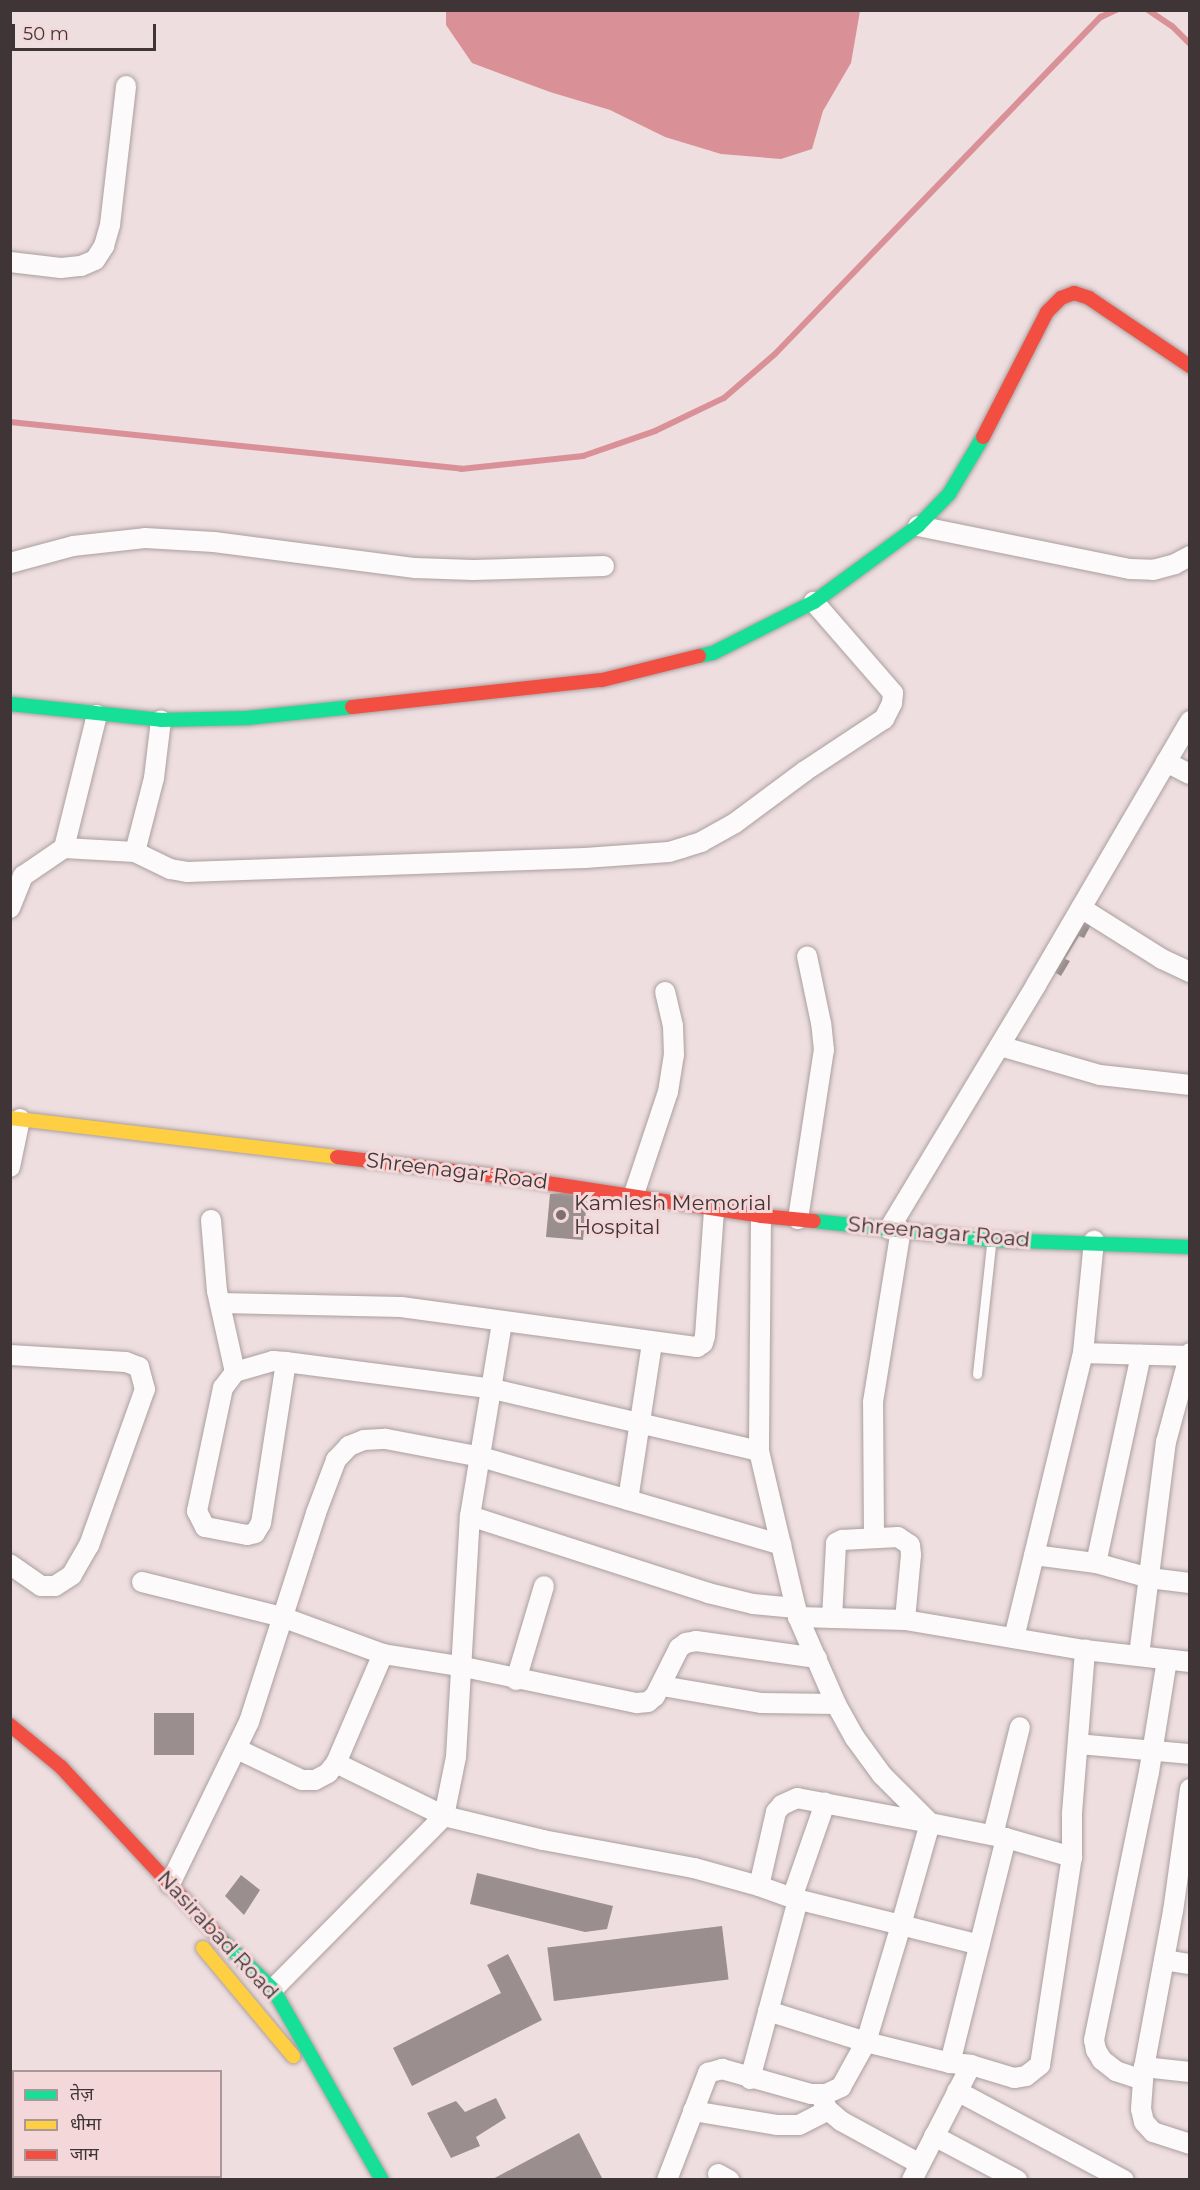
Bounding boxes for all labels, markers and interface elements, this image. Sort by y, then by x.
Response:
scale bar [15,12,159,50]
text: 50 m [23,23,69,45]
street label: Shreenagar Road [365,1147,549,1195]
place label: Kamlesh Memorial Hospital [574,1190,772,1240]
marker: Kamlesh Memorial Hospital [552,1206,570,1224]
street label: Shreenagar Road [847,1211,1031,1253]
street label: Nasirabad Road [152,1866,284,2004]
legend [12,2070,222,2178]
text: तेज़ [70,2083,94,2105]
text: धीमा [70,2113,101,2135]
text: जाम [70,2143,99,2165]

